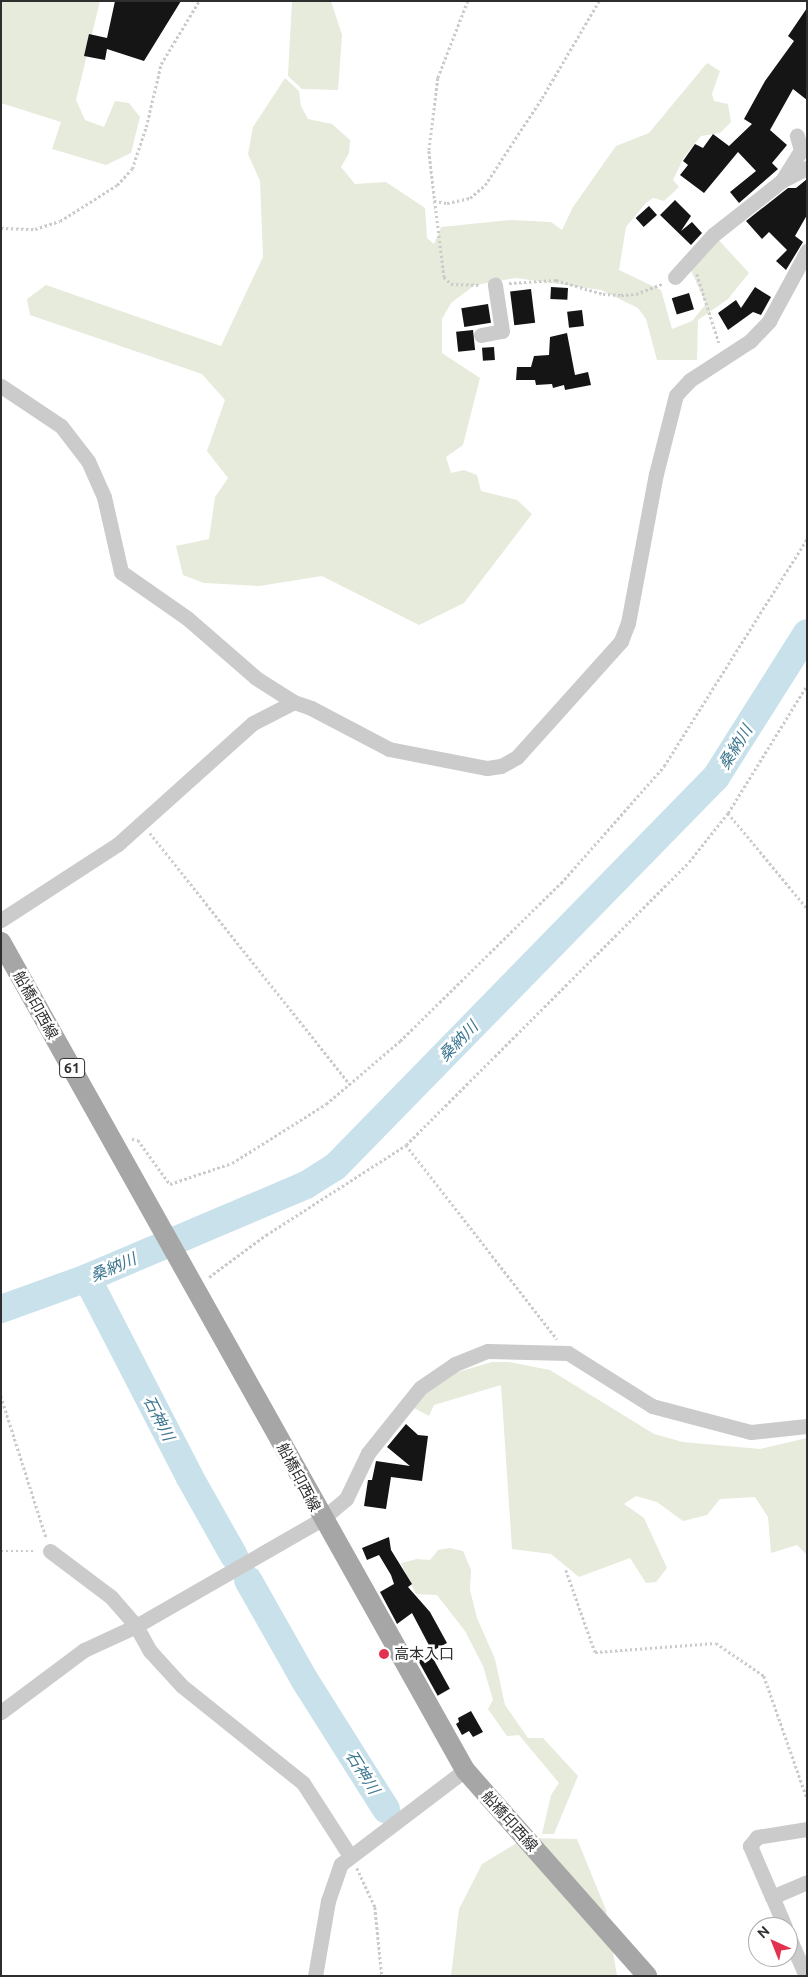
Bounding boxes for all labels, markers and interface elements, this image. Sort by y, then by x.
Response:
water label: 桑納川 [714,722,756,772]
street label: 船橋印西線 [10,968,62,1042]
water label: 桑納川 [434,1017,482,1065]
road number: 61 [58,1056,86,1080]
water label: 桑納川 [87,1249,139,1285]
water label: 石神川 [140,1392,178,1444]
street label: 船橋印西線 [273,1440,325,1514]
place label: 高本入口 [394,1645,454,1663]
marker: 高本入口 [378,1648,390,1660]
water label: 石神川 [342,1747,384,1797]
street label: 船橋印西線 [478,1787,542,1855]
north arrow [748,1917,798,1967]
text: N [754,1923,773,1941]

